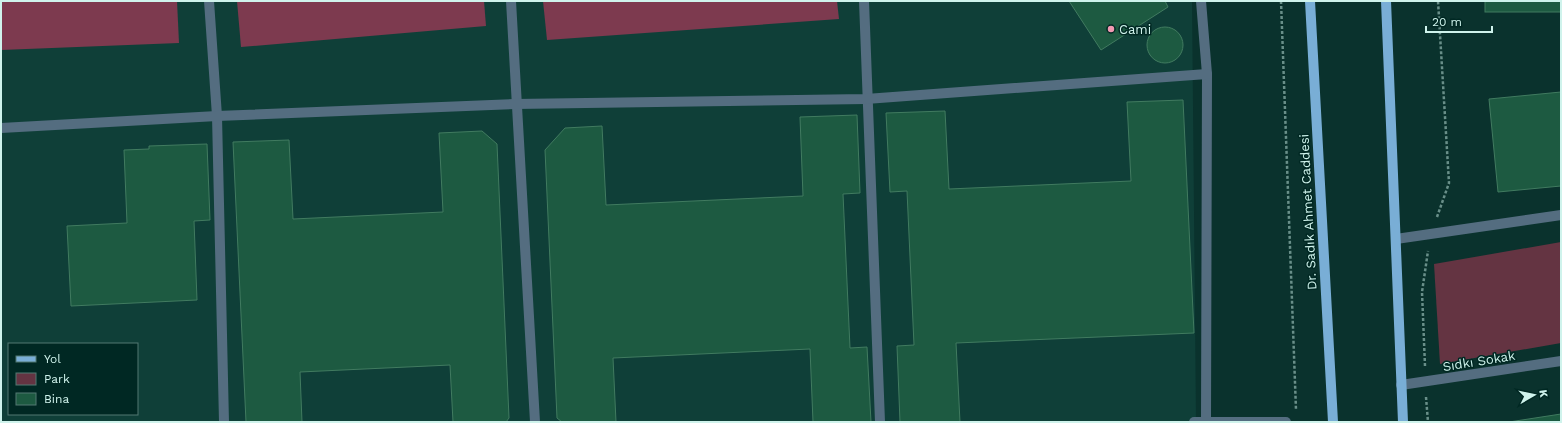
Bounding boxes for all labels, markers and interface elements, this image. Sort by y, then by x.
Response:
scale bar [1426,8,1492,34]
text: 20 m [1432,15,1462,29]
place label: Cami [1119,22,1151,37]
marker: Cami [1106,24,1116,34]
street label: Dr. Sadık Ahmet Caddesi [1296,134,1320,290]
legend [8,343,138,415]
street label: Sıdkı Sokak [1442,348,1517,374]
text: Yol [44,352,61,366]
text: Park [44,372,70,386]
north arrow [1514,375,1554,415]
text: K [1536,389,1550,399]
text: Bina [44,392,69,406]

